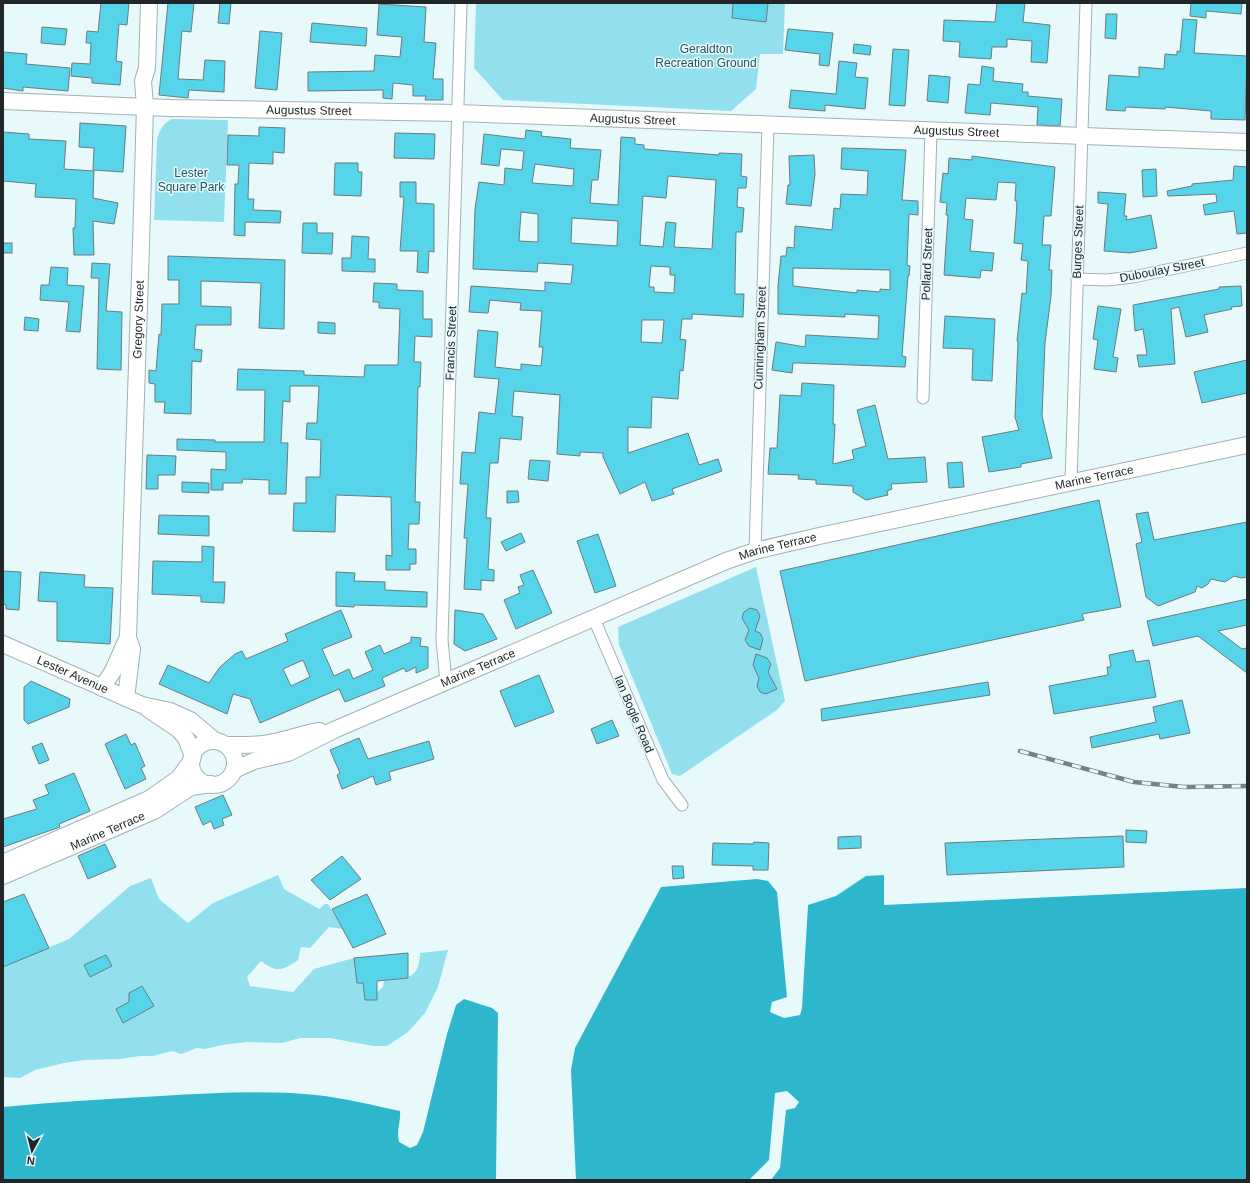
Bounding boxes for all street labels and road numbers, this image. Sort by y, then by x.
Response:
street label: Augustus Street [266,103,352,118]
street label: Augustus Street [590,111,676,128]
street label: Augustus Street [913,123,1000,140]
street label: Burges Street [1070,204,1086,279]
street label: Pollard Street [919,227,935,301]
street label: Duboulay Street [1118,255,1206,285]
street label: Gregory Street [130,279,147,359]
street label: Cunningham Street [751,285,769,390]
street label: Francis Street [443,305,459,381]
street label: Marine Terrace [1054,462,1135,493]
street label: Marine Terrace [737,530,818,563]
street label: Marine Terrace [438,646,518,690]
street label: Lester Avenue [35,653,111,696]
street label: Ian Bogle Road [611,673,657,755]
street label: Marine Terrace [68,809,147,853]

